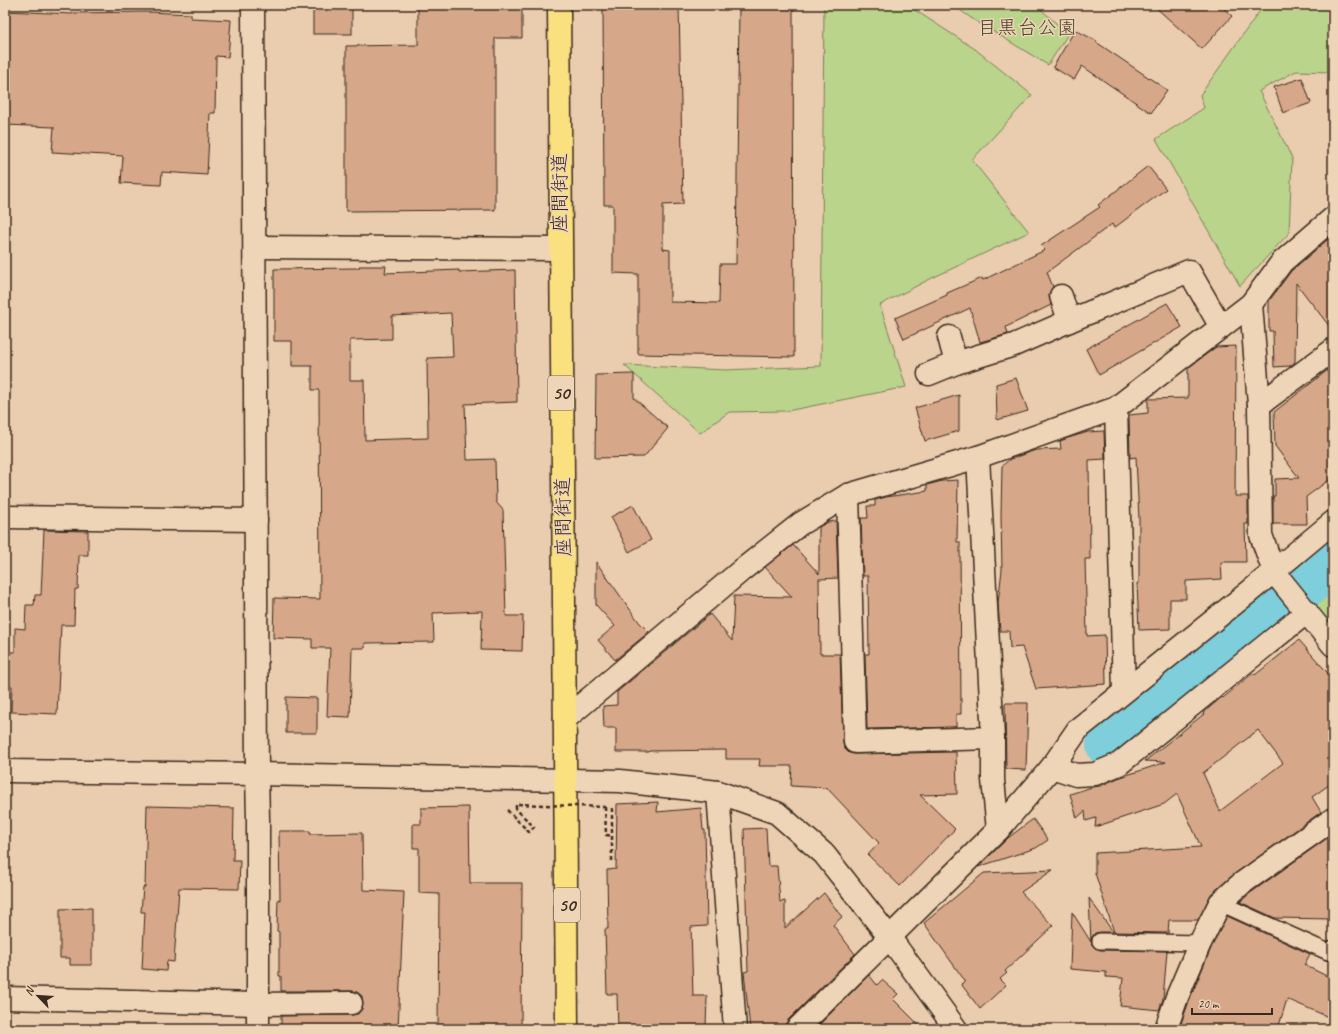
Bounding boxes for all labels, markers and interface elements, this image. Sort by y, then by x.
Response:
park label: 目黒台公園 [977,15,1077,40]
street label: 座間街道 [547,153,572,233]
road number: 50 [548,376,574,410]
street label: 座間街道 [550,477,576,557]
road number: 50 [554,888,580,922]
north arrow [18,976,58,1016]
text: N [21,984,38,998]
scale bar [1192,990,1272,1016]
text: 20 m [1198,996,1220,1012]

